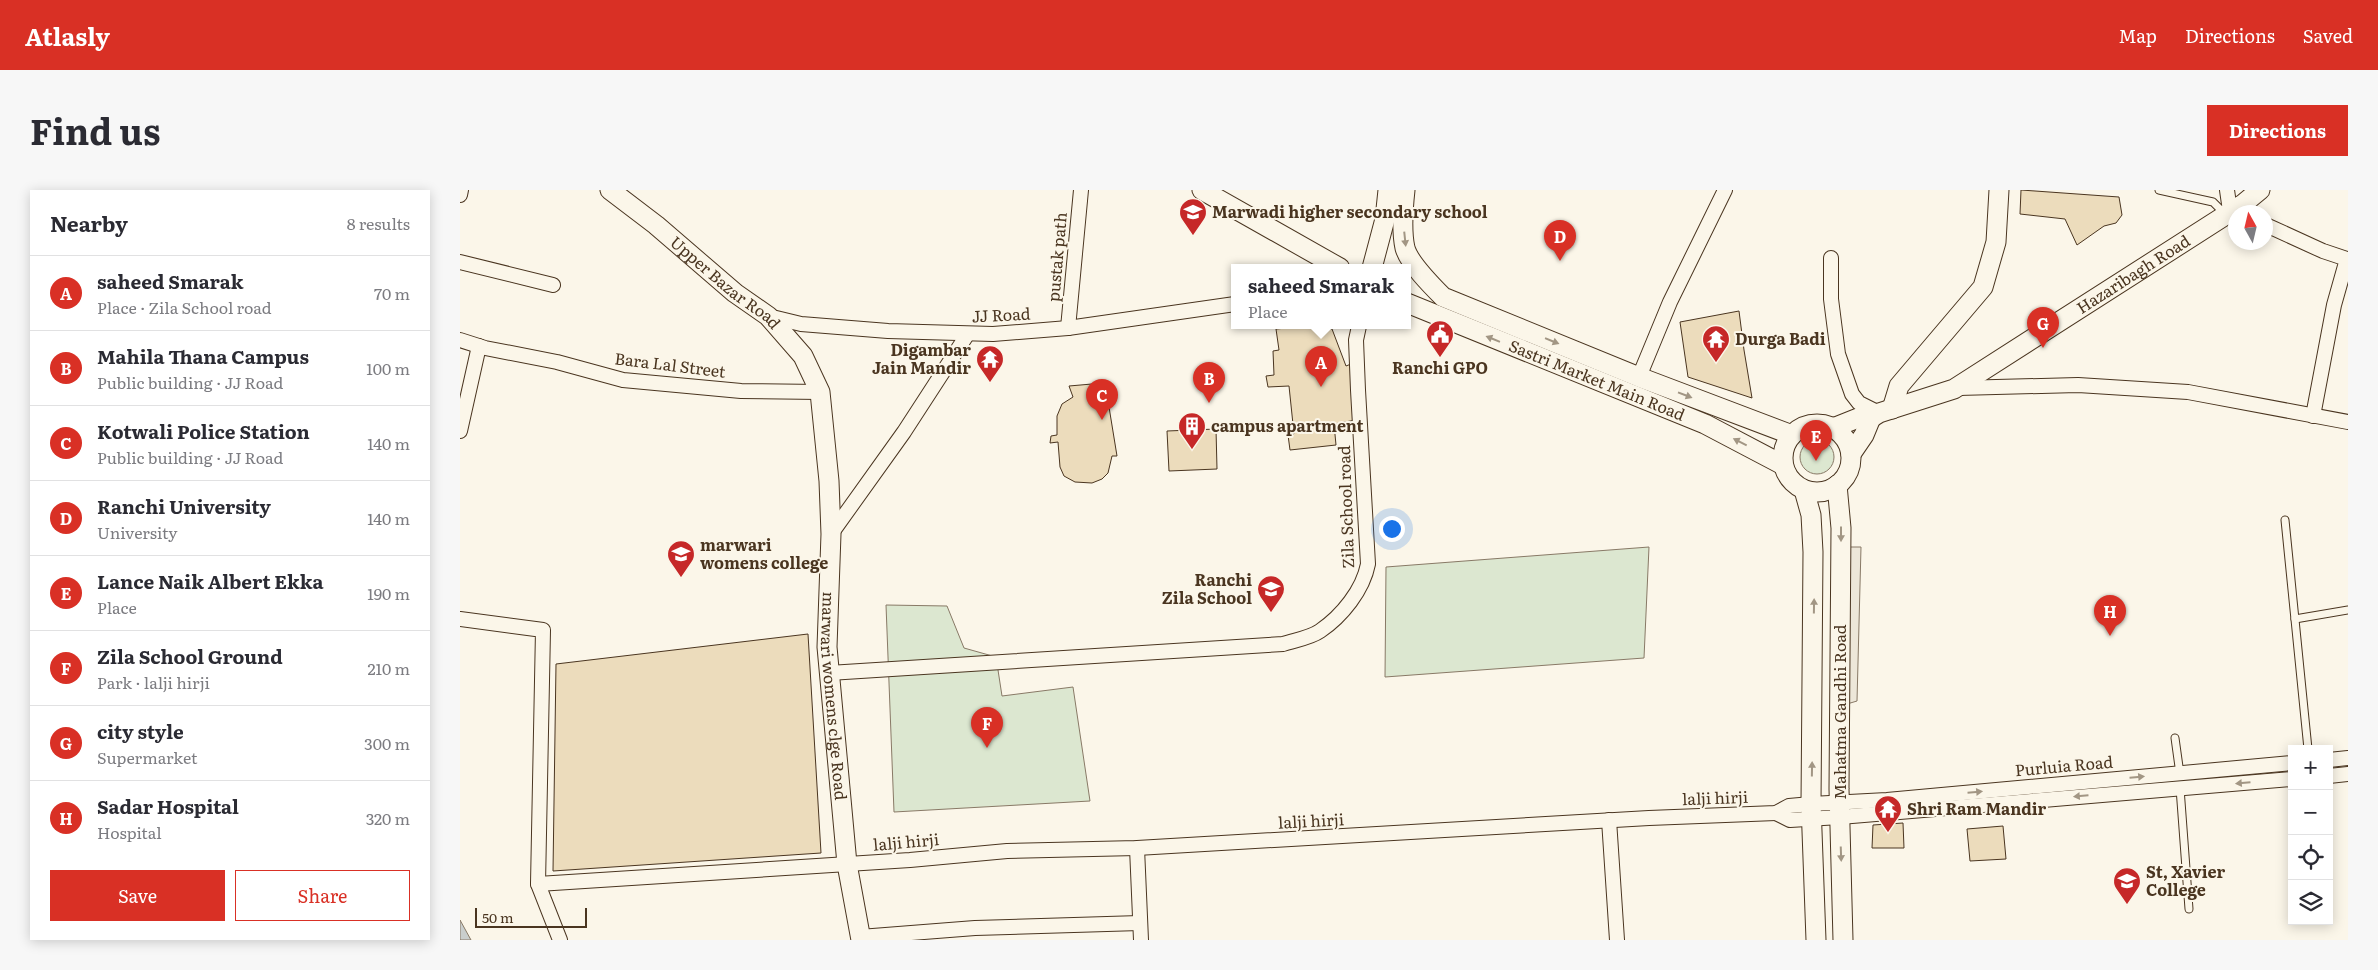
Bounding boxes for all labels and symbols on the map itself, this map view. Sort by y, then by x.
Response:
school or university icon: Marwadi higher secondary school [1178,197,1208,236]
place label: Marwadi higher secondary school [1212,199,1488,223]
north arrow [2228,205,2273,250]
street label: pustak path [1040,211,1072,303]
pin: D [1544,220,1576,261]
street label: Hazaribagh Road [2071,228,2194,319]
street label: Upper Bazar Road [666,230,787,334]
one-way arrow [1401,231,1409,247]
street label: JJ Road [971,300,1031,328]
pin: G [2027,307,2059,348]
public building icon: Ranchi GPO [1425,319,1455,358]
temple icon: Durga Badi [1701,324,1731,363]
place label: Durga Badi [1735,326,1826,350]
street label: Sastri Market Main Road [1506,333,1689,426]
one-way arrow [1485,335,1500,343]
place label: Digambar Jain Mandir [872,337,971,379]
one-way arrow [1544,338,1559,346]
temple icon: Digambar Jain Mandir [975,344,1005,383]
street label: Bara Lal Street [613,345,727,383]
pin: A [1305,346,1337,387]
place label: Ranchi GPO [1392,355,1488,379]
pin: B [1193,362,1225,403]
pin: C [1086,379,1118,420]
one-way arrow [1677,391,1692,399]
building icon: campus apartment [1177,411,1207,450]
place label: campus apartment [1211,413,1364,437]
pin: E [1800,420,1832,461]
one-way arrow [1733,438,1747,446]
street label: Zila School road [1331,445,1359,569]
your location [1379,516,1405,542]
one-way arrow [1837,526,1845,542]
place label: marwari womens college [700,532,828,574]
school or university icon: marwari womens college [666,539,696,578]
place label: Ranchi Zila School [1162,567,1252,609]
school or university icon: Ranchi Zila School [1256,574,1286,613]
street label: marwari womens clge Road [816,591,854,801]
pin: H [2094,595,2126,636]
one-way arrow [1810,598,1818,614]
street label: Mahatma Gandhi Road [1827,624,1851,800]
pin: F [971,707,1003,748]
street label: Purluia Road [2014,749,2114,781]
one-way arrow [1809,761,1817,777]
one-way arrow [2129,773,2145,781]
one-way arrow [2235,779,2251,787]
street label: lalji hirji [1682,784,1748,810]
one-way arrow [1968,788,1984,796]
one-way arrow [2073,792,2089,800]
temple icon: Shri Ram Mandir [1873,794,1903,833]
place label: Shri Ram Mandir [1907,796,2047,820]
street label: lalji hirji [1277,806,1345,834]
street label: lalji hirji [872,826,940,856]
one-way arrow [1837,846,1845,862]
place label: St, Xavier College [2146,859,2225,901]
school or university icon: St, Xavier College [2112,866,2142,905]
scale bar [475,905,588,928]

